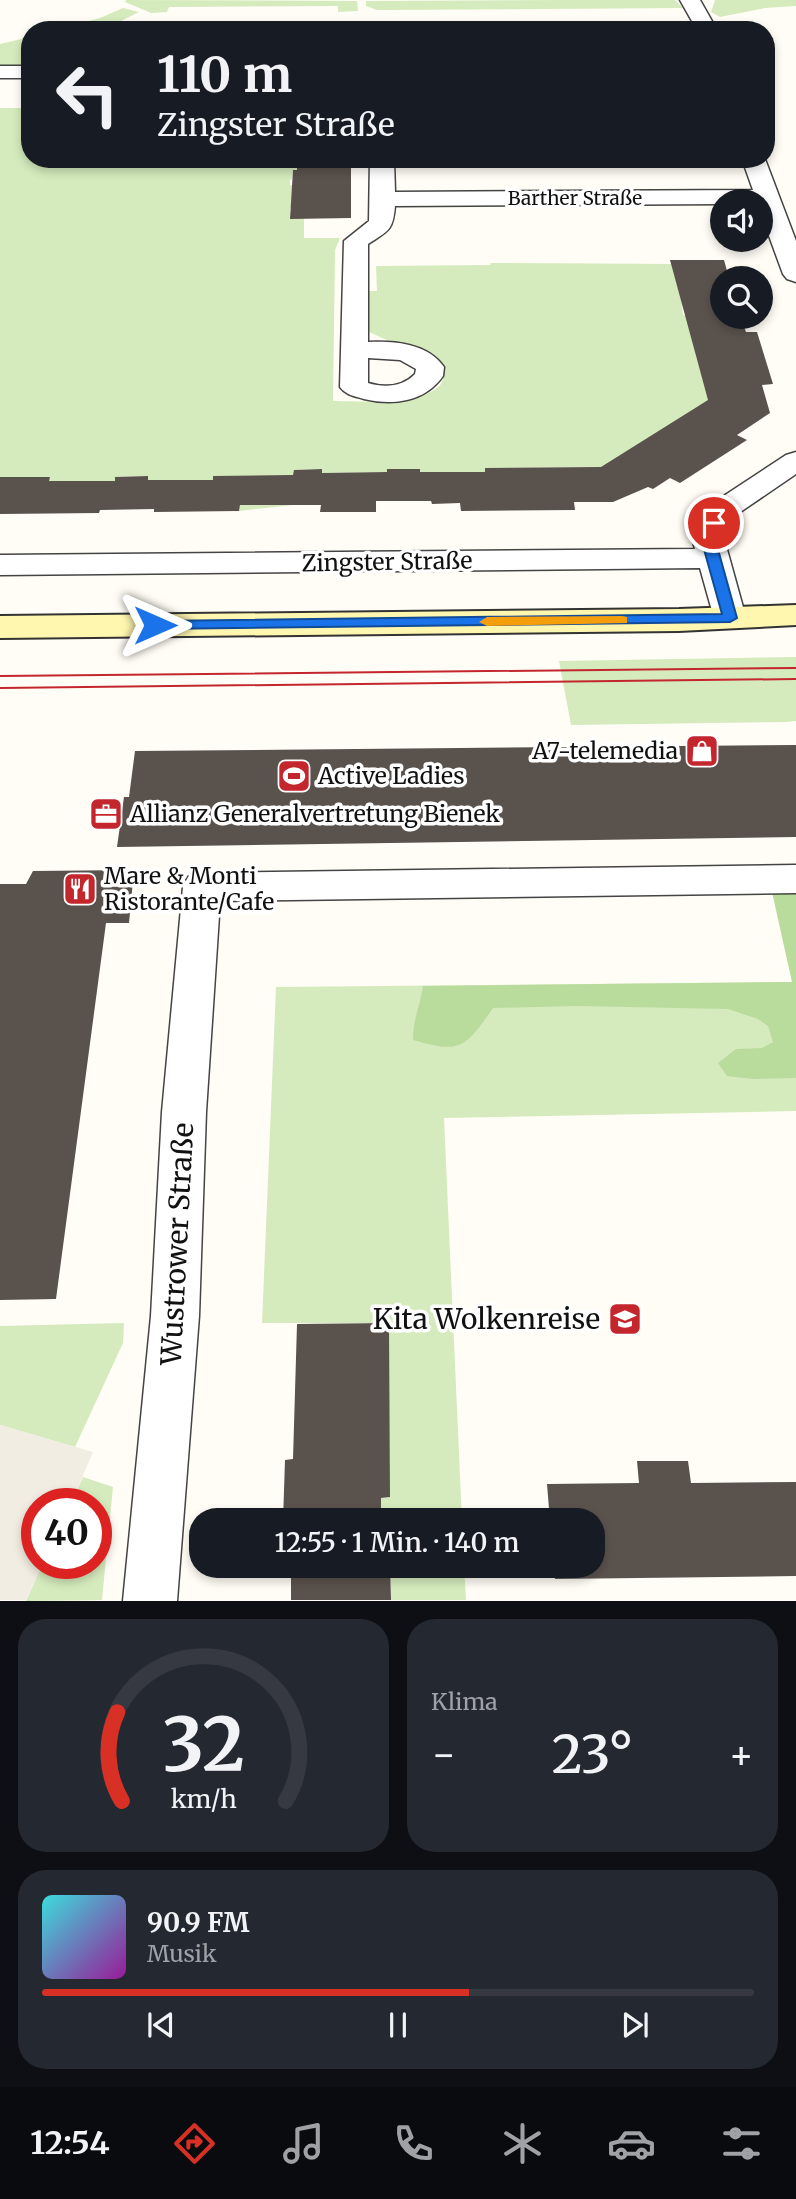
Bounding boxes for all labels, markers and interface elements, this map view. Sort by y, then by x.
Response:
text: 110 m [157,44,292,105]
icon: left [42,49,133,140]
text: Zingster Straße [157,105,395,145]
street label: Barther Straße [508,186,642,210]
map controls [710,189,773,329]
button: sound [710,189,773,252]
button: search [710,266,773,329]
pin [684,493,744,553]
icon: arrive [695,504,733,542]
street label: Zingster Straße [301,546,473,577]
position arrow [118,588,192,662]
shop icon: A7-telemedia [683,732,721,770]
place label: A7-telemedia [531,736,678,765]
sports icon: Active Ladies [275,757,313,795]
place label: Active Ladies [317,761,465,790]
office icon: Allianz Generalvertretung Bienek [87,795,125,833]
place label: Allianz Generalvertretung Bienek [129,799,500,828]
place label: Mare & Monti Ristorante/Cafe [104,861,274,916]
restaurant icon: Mare & Monti Ristorante/Cafe [61,870,99,908]
street label: Wustrower Straße [153,1122,201,1367]
school or university icon: Kita Wolkenreise [606,1300,644,1338]
place label: Kita Wolkenreise [373,1301,600,1337]
speed limit sign: 40 [21,1488,112,1579]
text: 12:55 · 1 Min. · 140 m [274,1526,520,1559]
text: Klima [431,1687,498,1716]
text: 32 [162,1700,245,1792]
text: 23° [552,1722,633,1787]
text: − [431,1731,456,1778]
text: + [729,1731,754,1778]
text: km/h [170,1783,237,1815]
text: 90.9 FM [147,1906,249,1939]
text: Musik [147,1939,217,1968]
icon: previous [142,2006,180,2044]
icon: pause [379,2006,417,2044]
icon: next [616,2006,654,2044]
icon: directions [170,2119,219,2168]
icon: music [279,2119,328,2168]
icon: phone [389,2119,438,2168]
icon: climate [498,2119,547,2168]
icon: car [607,2119,656,2168]
icon: filters [717,2119,766,2168]
text: 12:54 [30,2123,110,2163]

